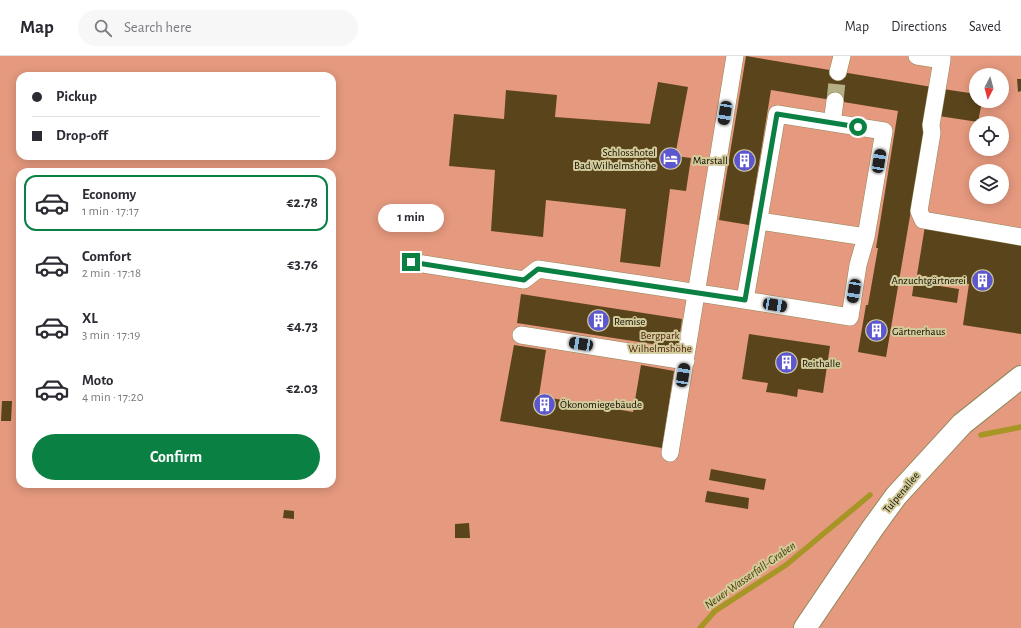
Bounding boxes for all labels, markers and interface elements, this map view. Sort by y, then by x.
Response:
search box [78,10,358,46]
icon: search [92,17,114,39]
text: Map [20,18,54,37]
text: Search here [124,20,192,35]
text: Map [845,20,869,34]
text: Directions [891,20,947,34]
text: Saved [969,20,1001,34]
north arrow [969,68,1009,108]
map controls [969,68,1009,204]
text: Pickup [56,89,97,104]
car [717,100,733,126]
button: locate [969,116,1009,156]
route start [849,118,867,136]
text: Drop-off [56,128,108,143]
hotel icon: Schlosshotel Bad Wilhelmshöhe [658,145,684,171]
place label: Schlosshotel Bad Wilhelmshöhe [574,147,656,171]
building icon: Marstall [731,147,757,173]
car [871,148,887,174]
place label: Marstall [693,155,728,166]
button: layers [969,164,1009,204]
icon: car [34,185,70,221]
text: Economy [82,187,136,202]
text: €2.78 [287,195,318,210]
callout: 1 min [378,204,444,232]
text: 1 min · 17:17 [82,205,139,218]
text: 1 min [397,211,425,224]
icon: car [34,247,70,283]
text: Comfort [82,249,131,264]
route end [402,253,420,271]
text: €3.76 [287,257,318,272]
text: 2 min · 17:18 [82,267,141,280]
building icon: Anzuchtgärtnerei [969,267,995,293]
place label: Anzuchtgärtnerei [891,275,966,286]
car [846,278,862,304]
car [762,297,788,313]
building icon: Remise [586,308,612,334]
icon: car [34,309,70,345]
text: XL [82,311,98,326]
place label: Remise [614,316,645,327]
building icon: Gärtnerhaus [863,318,889,344]
text: €4.73 [287,319,318,334]
place label: Gärtnerhaus [892,326,945,337]
text: 3 min · 17:19 [82,329,140,342]
park label: Bergpark Wilhelmshöhe [628,330,692,354]
car [568,336,594,352]
building icon: Reithalle [773,350,799,376]
place label: Reithalle [802,358,840,369]
car [675,362,691,388]
icon: car [34,371,70,407]
text: Moto [82,373,114,388]
text: €2.03 [286,381,318,396]
text: 4 min · 17:20 [82,391,144,404]
building icon: Ökonomiegebäude [532,391,558,417]
place label: Ökonomiegebäude [560,399,642,410]
button: Confirm [32,434,320,480]
street label: Tulpenallee [881,470,922,515]
water label: Neuer Wasserfall-Graben [702,539,798,611]

